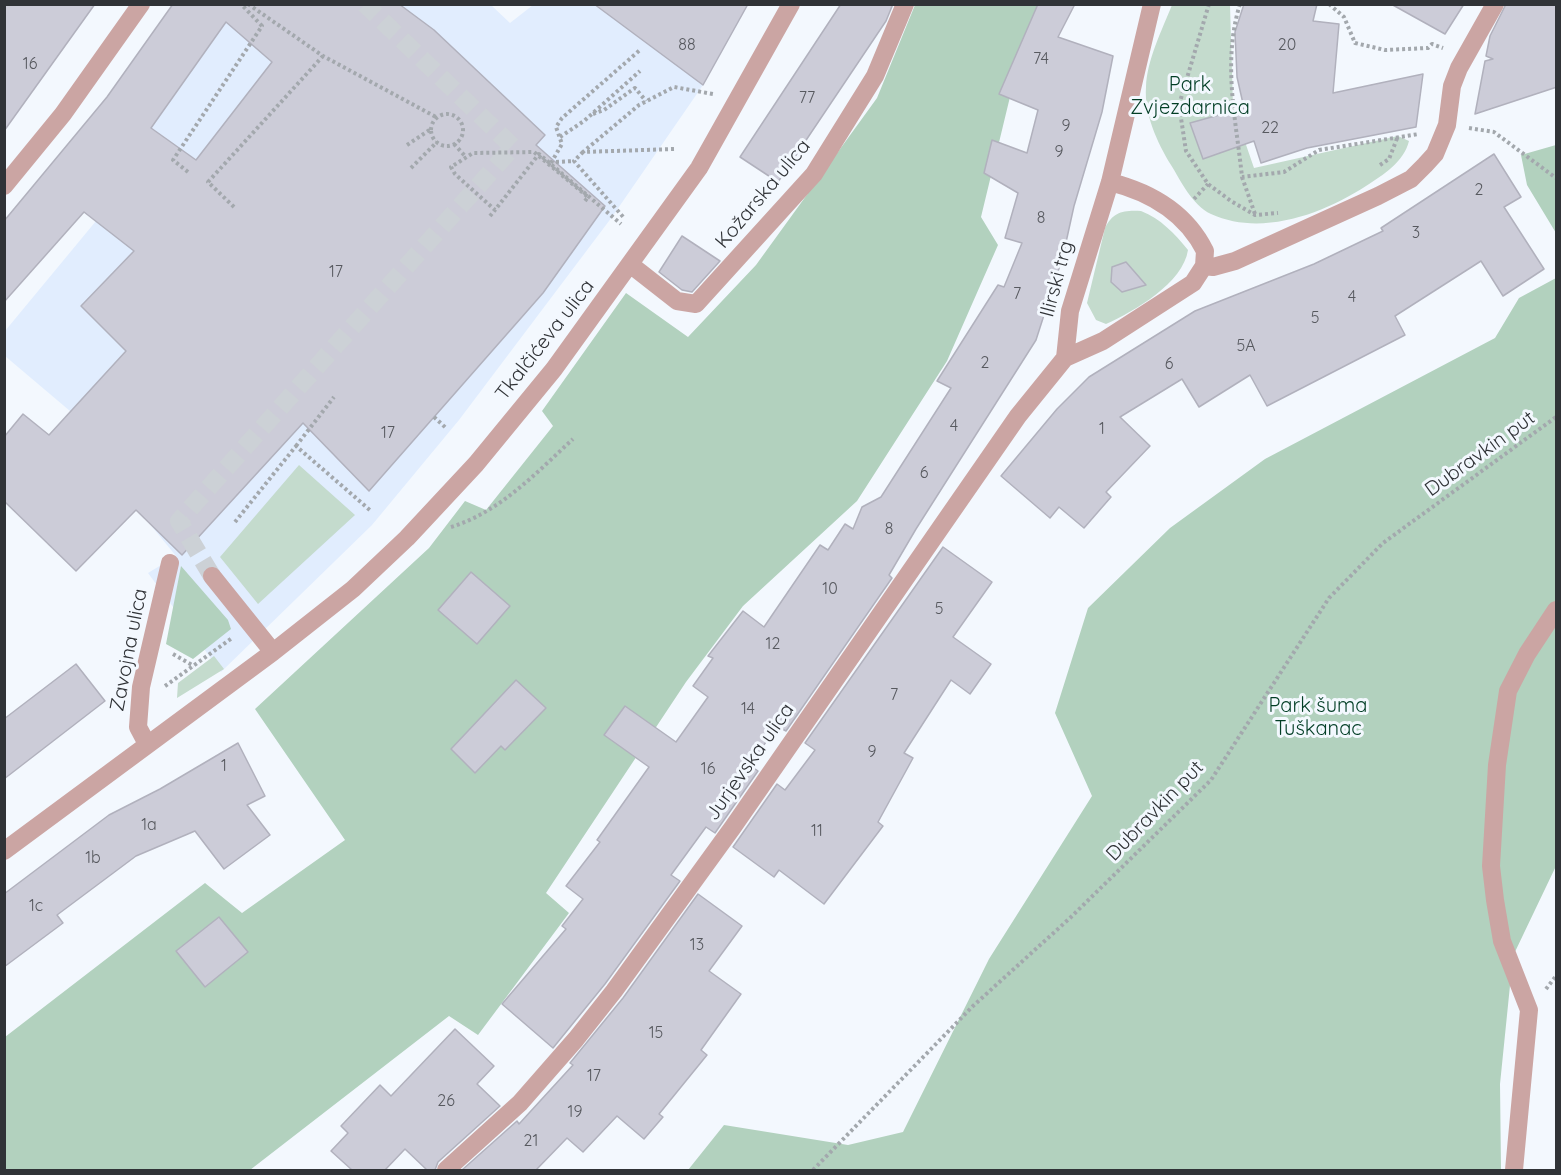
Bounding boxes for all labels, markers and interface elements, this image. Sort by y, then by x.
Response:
house number: 88 [678,35,696,55]
house number: 20 [1278,35,1296,55]
house number: 74 [1033,49,1049,69]
house number: 16 [23,54,37,74]
park label: Park Zvjezdarnica [1130,73,1250,120]
house number: 77 [799,88,815,108]
house number: 9 [1062,116,1070,136]
house number: 22 [1261,118,1279,138]
street label: Kožarska ulica [710,135,816,253]
house number: 9 [1055,142,1063,162]
house number: 2 [1475,180,1483,200]
house number: 8 [1037,208,1045,228]
house number: 3 [1412,223,1420,243]
street label: Ilirski trg [1035,238,1079,320]
house number: 17 [329,262,343,282]
street label: Tkalčićeva ulica [490,275,600,405]
house number: 7 [1013,284,1021,304]
house number: 4 [1348,287,1356,307]
house number: 5 [1311,308,1319,328]
house number: 5A [1236,336,1256,356]
house number: 2 [981,353,989,373]
house number: 6 [1165,354,1173,374]
street label: Dubravkin put [1420,406,1540,502]
house number: 4 [950,416,958,436]
house number: 1 [1099,419,1105,439]
house number: 17 [381,423,395,443]
house number: 6 [920,463,928,483]
house number: 8 [885,519,893,539]
house number: 10 [822,579,838,599]
street label: Zavojna ulica [105,587,153,713]
house number: 5 [935,599,943,619]
house number: 12 [766,634,780,654]
house number: 7 [890,685,898,705]
park label: Park šuma Tuškanac [1269,694,1367,741]
street label: Jurjevska ulica [701,699,799,825]
house number: 14 [741,699,755,719]
house number: 9 [868,742,876,762]
house number: 1 [221,756,227,776]
street label: Dubravkin put [1101,756,1209,866]
house number: 16 [701,759,715,779]
house number: 1a [141,815,157,835]
house number: 11 [811,821,823,841]
house number: 1b [85,848,101,868]
house number: 1c [29,896,43,916]
house number: 13 [690,935,704,955]
house number: 15 [649,1023,663,1043]
house number: 17 [587,1066,601,1086]
house number: 26 [437,1091,455,1111]
house number: 19 [568,1102,582,1122]
house number: 21 [524,1131,538,1151]

